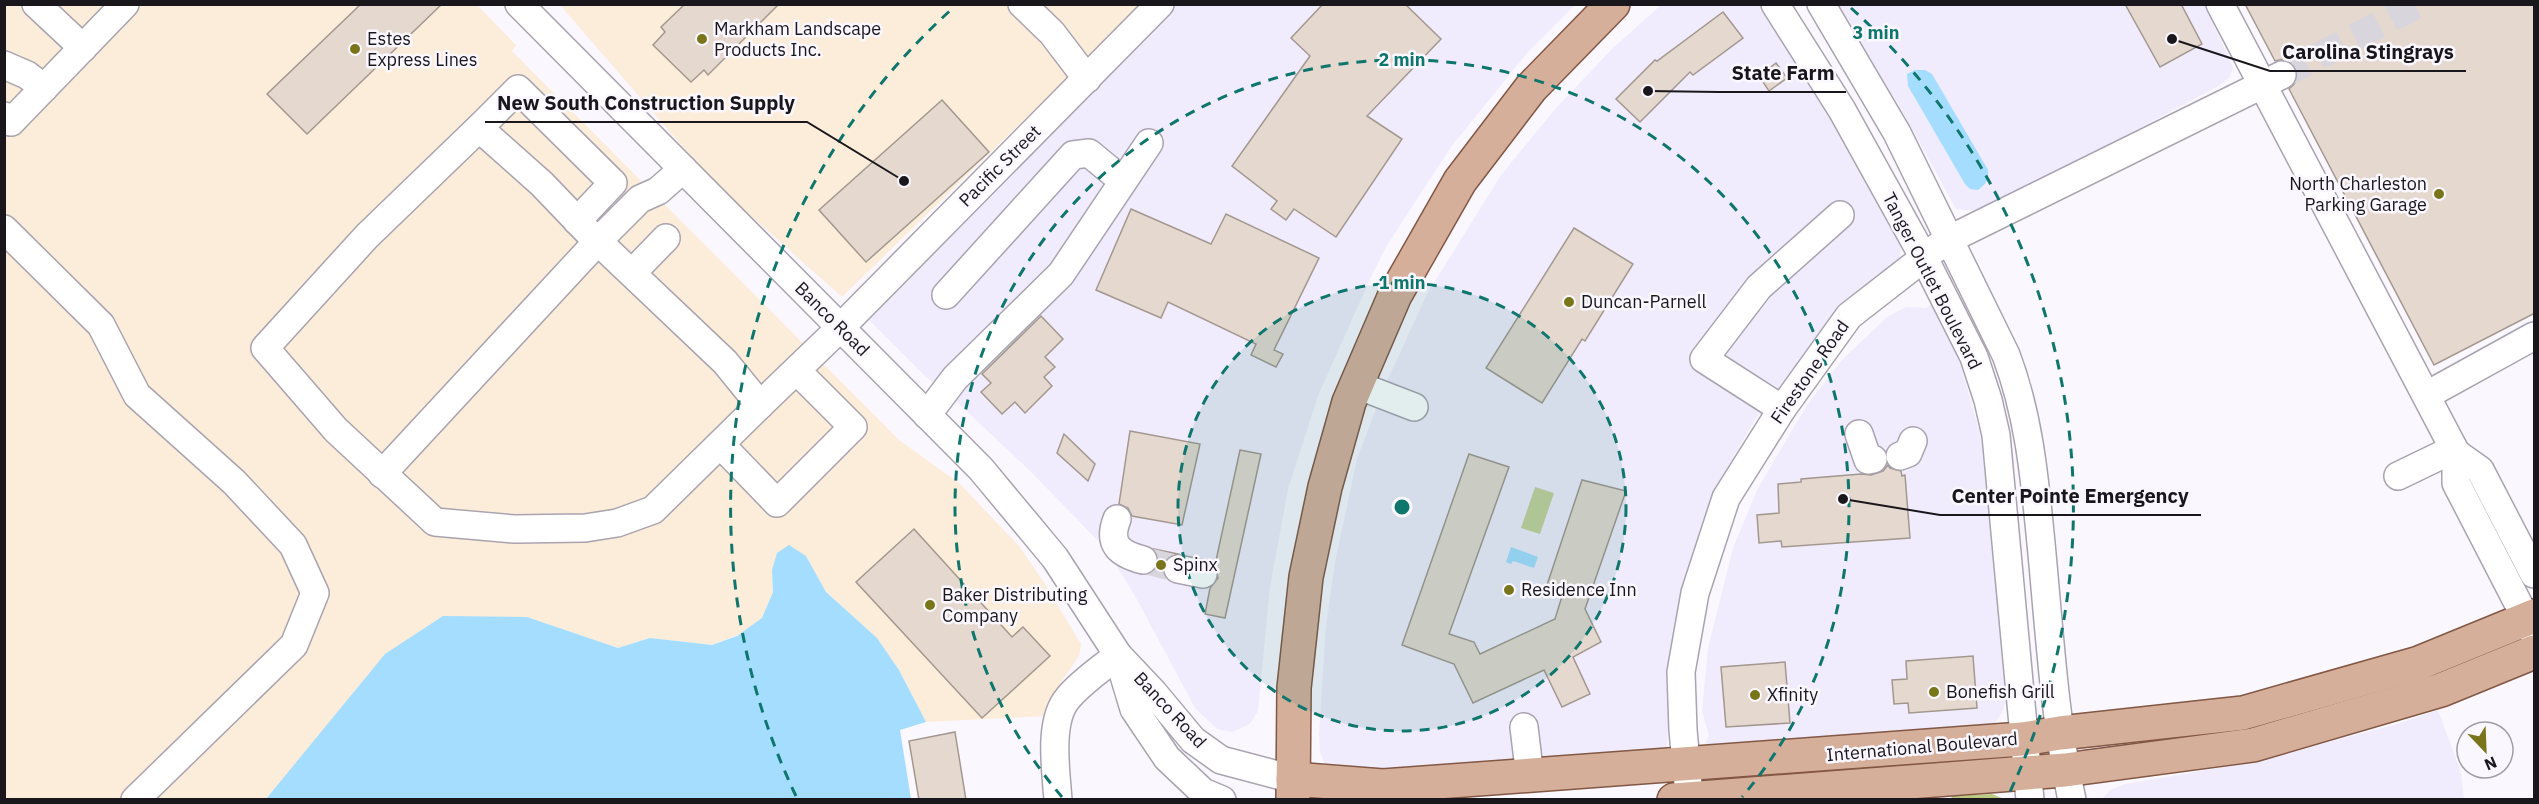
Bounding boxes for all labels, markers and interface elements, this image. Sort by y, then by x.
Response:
place label: Markham Landscape Products Inc. [714,17,881,61]
text: 3 min [1852,21,1900,44]
place label: Estes Express Lines [367,27,478,71]
marker: Markham Landscape Products Inc. [695,32,709,46]
callout: Carolina Stingrays [2270,33,2466,71]
text: Carolina Stingrays [2282,38,2454,65]
marker: Estes Express Lines [348,42,362,56]
text: 2 min [1378,48,1426,71]
callout: State Farm [1719,54,1846,92]
text: State Farm [1731,59,1835,86]
callout: New South Construction Supply [485,84,807,122]
text: New South Construction Supply [497,89,795,116]
street label: Pacific Street [954,120,1046,212]
place label: North Charleston Parking Garage [2289,172,2427,216]
marker: North Charleston Parking Garage [2432,187,2446,201]
street label: Tanger Outlet Boulevard [1878,188,1987,373]
text: 1 min [1378,271,1426,294]
street label: Banco Road [790,276,875,361]
place label: Duncan-Parnell [1581,290,1706,313]
marker: Duncan-Parnell [1562,295,1576,309]
street label: Firestone Road [1765,315,1854,428]
callout: Center Pointe Emergency [1940,477,2201,515]
text: Center Pointe Emergency [1951,482,2189,509]
centre of rings [1392,497,1412,517]
place label: Spinx [1173,553,1218,576]
marker: Spinx [1154,558,1168,572]
place label: Residence Inn [1521,578,1637,601]
place label: Baker Distributing Company [942,583,1088,627]
marker: Residence Inn [1502,583,1516,597]
marker: Baker Distributing Company [923,598,937,612]
street label: Banco Road [1129,667,1212,753]
place label: Bonefish Grill [1946,680,2055,703]
place label: Xfinity [1767,683,1818,706]
marker: Bonefish Grill [1927,685,1941,699]
marker: Xfinity [1748,688,1762,702]
north arrow [2455,720,2515,780]
street label: International Boulevard [1825,727,2019,766]
text: N [2482,752,2500,775]

